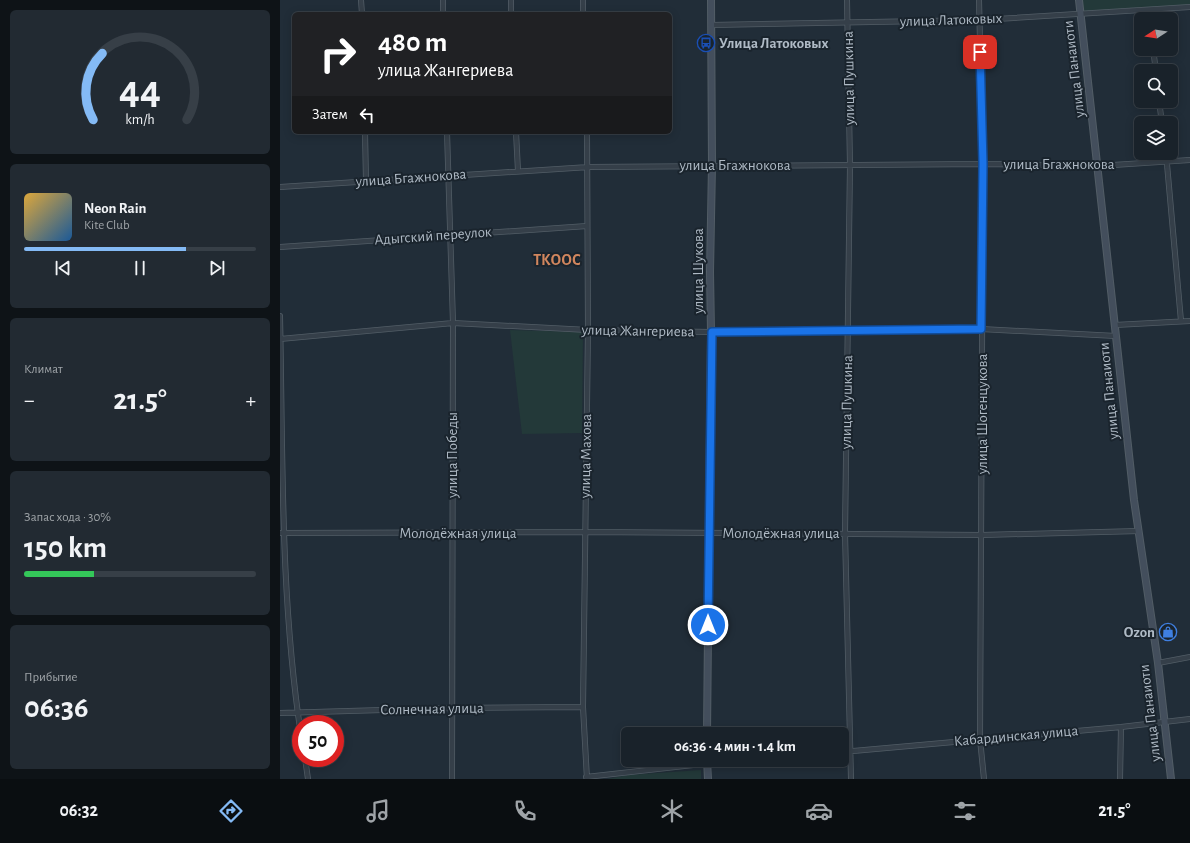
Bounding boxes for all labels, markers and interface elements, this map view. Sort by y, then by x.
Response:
street label: улица Латоковых [899,11,1003,29]
north arrow [1134,12,1178,56]
map controls [1134,12,1178,160]
street label: улица Панаиоти [1061,20,1088,119]
icon: right [312,28,364,80]
text: 480 m [378,29,447,57]
street label: улица Пушкина [841,31,857,126]
bus stop icon: Улица Латоковых [696,33,716,53]
pin [963,35,997,69]
place label: Улица Латоковых [719,36,828,51]
icon: arrive [969,41,991,63]
text: улица Жангериева [378,62,513,80]
button: search [1134,64,1178,108]
text: 44 [119,70,161,111]
icon: left [356,104,378,126]
text: Затем [312,107,348,122]
text: km/h [125,112,155,126]
button: layers [1134,116,1178,160]
street label: улица Бгажнокова [1002,157,1115,172]
street label: улица Бгажнокова [678,158,791,173]
street label: улица Бгажнокова [354,167,467,189]
text: Neon Rain [84,201,146,216]
text: Kite Club [84,219,130,232]
street label: Адыгский переулок [374,224,492,248]
street label: улица Шукова [691,228,706,315]
district label: ТКООС [533,252,581,268]
icon: previous [52,257,74,279]
icon: pause [129,257,151,279]
icon: next [206,257,228,279]
street label: улица Жангериева [580,322,695,339]
street label: улица Панаиоти [1096,342,1122,441]
street label: улица Шогенцукова [975,354,990,475]
street label: улица Пушкина [839,355,855,450]
text: Климат [24,363,63,376]
text: 21.5° [113,385,167,415]
text: − [24,389,35,411]
text: + [245,389,256,411]
street label: улица Победы [445,412,460,499]
street label: улица Махова [578,413,594,499]
text: Запас хода · 30% [24,511,111,524]
street label: Молодёжная улица [399,526,517,541]
street label: Молодёжная улица [722,526,840,541]
text: 150 km [24,533,107,563]
position arrow [687,604,729,646]
shop icon: Ozon [1158,622,1178,642]
place label: Ozon [1124,625,1155,640]
street label: улица Панаиоти [1137,664,1164,763]
text: Прибытие [24,671,78,684]
text: 06:36 [24,693,88,723]
street label: Солнечная улица [380,701,484,717]
speed limit sign: 50 [292,715,344,767]
street label: Кабардинская улица [953,723,1079,749]
text: 06:36 · 4 мин · 1.4 km [674,739,796,754]
icon: directions [217,797,245,825]
icon: music [364,797,392,825]
icon: phone [511,797,539,825]
icon: climate [658,797,686,825]
icon: car [805,797,833,825]
icon: filters [951,797,979,825]
text: 06:32 [59,802,98,820]
text: 21.5° [1098,802,1130,820]

